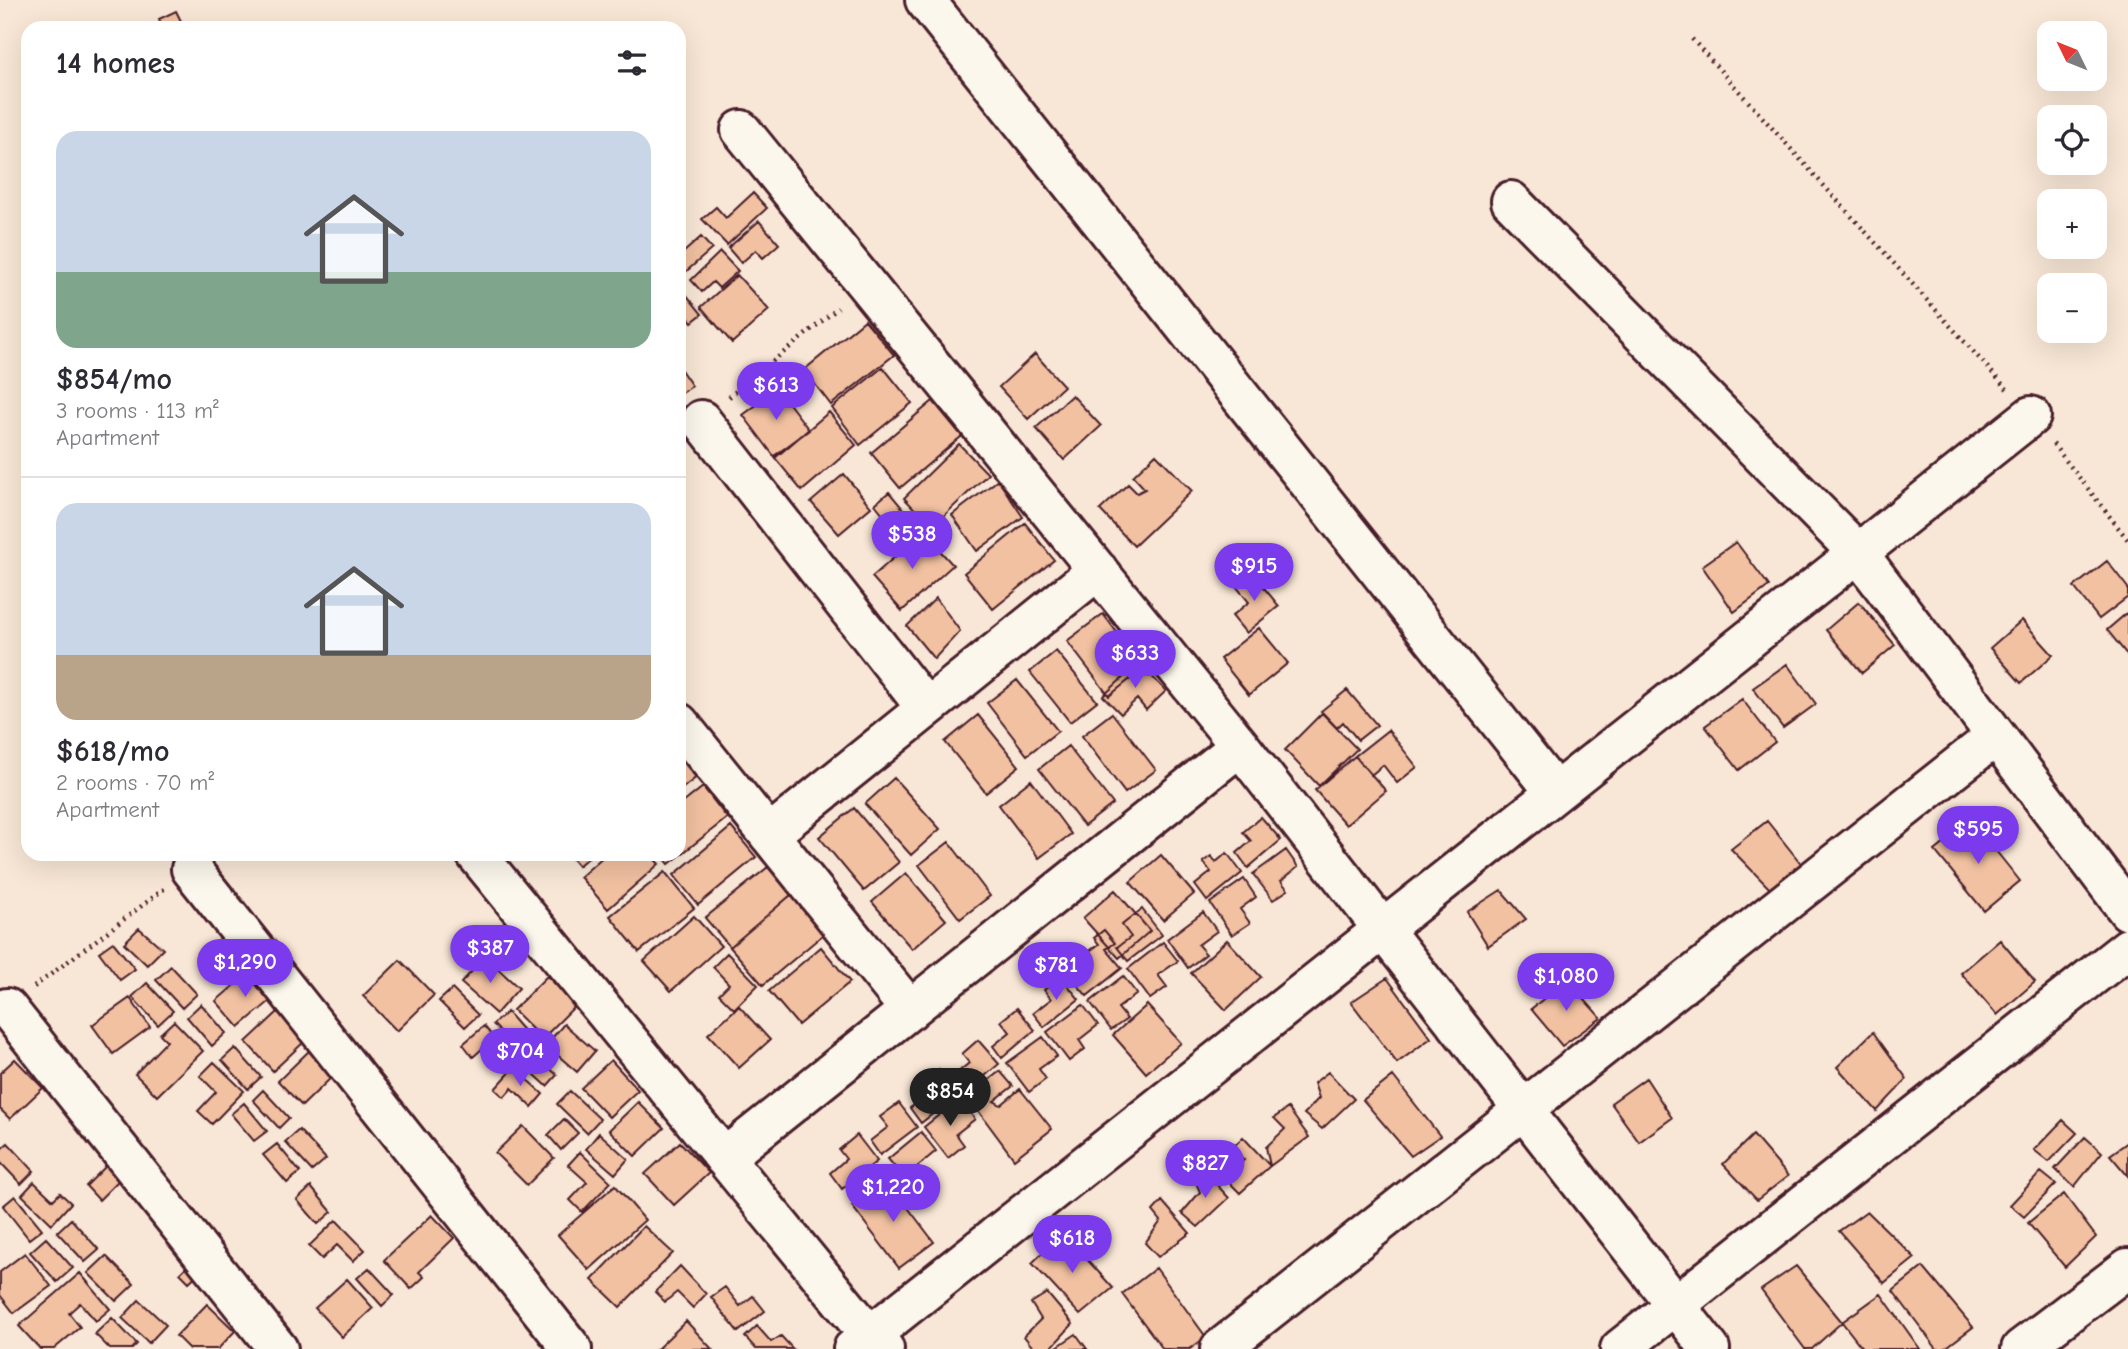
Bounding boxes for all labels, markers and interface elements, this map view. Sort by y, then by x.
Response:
north arrow [2037,21,2107,91]
map controls [2037,21,2107,343]
icon: filters [613,44,651,82]
text: 14 homes [56,46,175,81]
button: locate [2037,105,2107,175]
icon: home [291,176,417,302]
button: + [2037,189,2107,259]
button: − [2037,273,2107,343]
text: $854/mo [56,362,172,397]
pin: $613 [735,362,817,422]
text: $613 [753,371,799,398]
text: 3 rooms · 113 m² [56,397,219,424]
text: Apartment [56,424,159,451]
pin: $538 [871,512,953,571]
text: $538 [887,520,937,547]
pin: $915 [1213,544,1295,603]
icon: home [291,548,417,674]
text: $915 [1230,552,1278,579]
pin: $633 [1094,630,1176,690]
text: $633 [1111,639,1159,666]
text: $618/mo [56,734,169,769]
text: 2 rooms · 70 m² [56,769,214,796]
text: Apartment [56,796,159,823]
pin: $595 [1937,806,2019,866]
text: $595 [1953,815,2003,842]
pin: $387 [449,926,531,985]
text: $387 [466,934,514,961]
pin: $1,290 [188,940,302,999]
pin: $781 [1015,942,1097,1002]
text: $1,290 [213,948,277,975]
text: $781 [1034,951,1078,978]
pin: $1,080 [1509,954,1623,1013]
text: $1,080 [1533,962,1599,989]
pin: $704 [479,1028,561,1088]
text: $704 [496,1037,544,1064]
pin: $854 [909,1068,991,1128]
text: $854 [926,1077,974,1104]
pin: $827 [1164,1140,1246,1200]
text: $827 [1181,1149,1229,1176]
pin: $1,220 [836,1164,950,1224]
text: $1,220 [861,1173,925,1200]
pin: $618 [1031,1216,1113,1275]
text: $618 [1049,1224,1095,1251]

